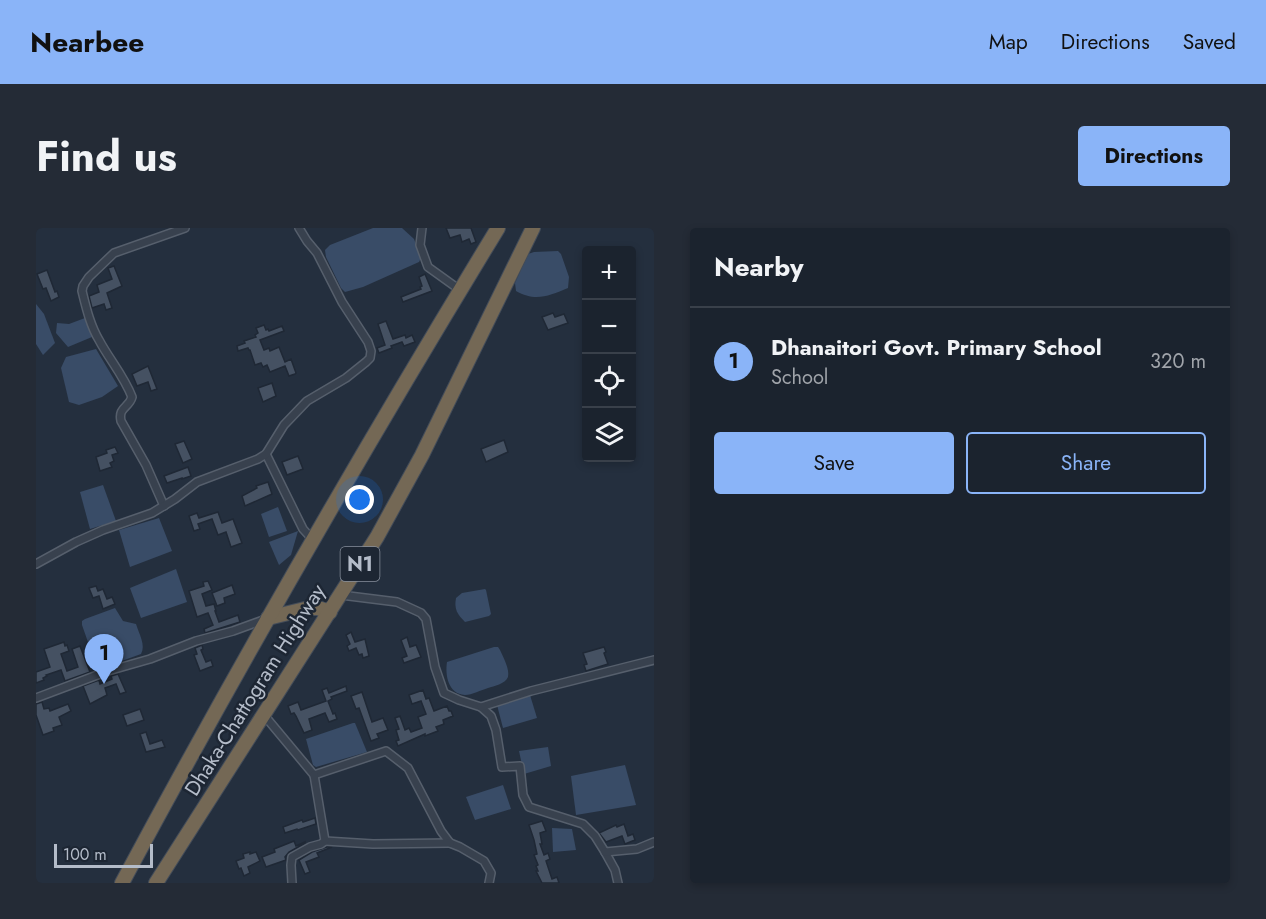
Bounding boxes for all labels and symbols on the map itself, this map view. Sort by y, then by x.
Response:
your location [345,485,374,514]
road number: N1 [340,547,380,581]
street label: Dhaka-Chattogram Highway [177,578,333,802]
pin: 1 [84,634,124,684]
scale bar [54,841,153,868]

